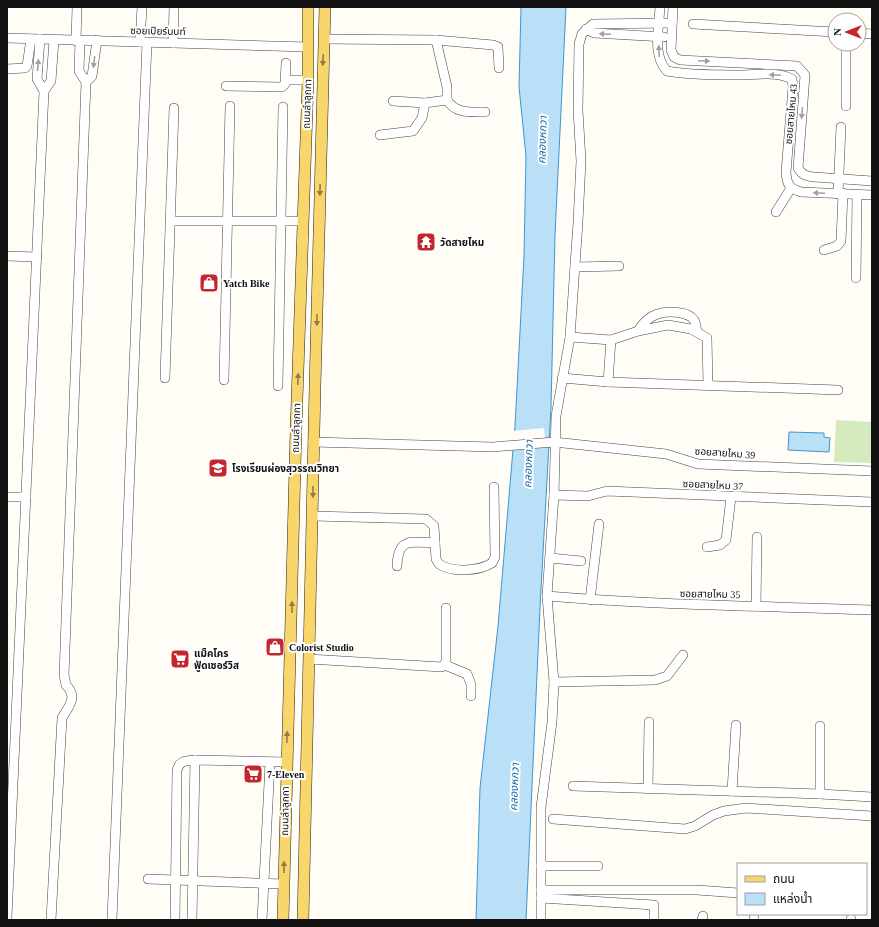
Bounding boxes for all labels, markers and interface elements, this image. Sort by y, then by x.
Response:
north arrow [827,12,867,52]
street label: ซอยเปียร์นนท์ [130,25,186,37]
text: N [831,28,843,36]
one-way arrow [599,30,611,37]
one-way arrow [656,44,662,57]
one-way arrow [320,54,327,66]
one-way arrow [91,56,97,68]
one-way arrow [698,58,710,65]
one-way arrow [35,59,41,71]
one-way arrow [769,72,781,79]
street label: ถนนลำลูกกา [301,79,314,129]
street label: ซอยสายไหม 43 [783,83,799,145]
one-way arrow [799,107,806,119]
water label: คลองหกวา [535,115,549,164]
one-way arrow [317,184,323,197]
one-way arrow [812,190,825,196]
temple icon: วัดสายไหม [415,231,437,253]
place label: วัดสายไหม [440,237,484,248]
shop icon: Yatch Bike [198,272,220,294]
place label: Yatch Bike [223,278,270,289]
one-way arrow [314,314,320,327]
one-way arrow [295,372,301,385]
street label: ถนนลำลูกกา [290,403,303,453]
water label: คลองหกวา [521,439,535,488]
street label: ซอยสายไหม 39 [694,445,756,461]
school or university icon: โรงเรียนผ่องสุวรรณวิทยา [207,457,229,479]
place label: โรงเรียนผ่องสุวรรณวิทยา [232,462,339,475]
street label: ซอยสายไหม 37 [682,478,744,492]
one-way arrow [310,486,316,499]
street label: ซอยสายไหม 35 [680,588,740,600]
one-way arrow [289,600,295,613]
shop icon: Colorist Studio [264,636,286,658]
place label: Colorist Studio [289,642,354,653]
supermarket icon: แม็คโคร ฟู้ดเซอร์วิส [169,648,191,670]
place label: แม็คโคร ฟู้ดเซอร์วิส [194,648,239,672]
one-way arrow [284,731,291,743]
water label: คลองหกวา [507,762,521,811]
supermarket icon: 7-Eleven [242,763,264,785]
place label: 7-Eleven [267,769,305,780]
street label: ถนนลำลูกกา [279,786,292,836]
one-way arrow [281,860,287,873]
legend [737,863,867,915]
text: ถนน [773,872,795,886]
text: แหล่งน้ำ [773,890,812,906]

